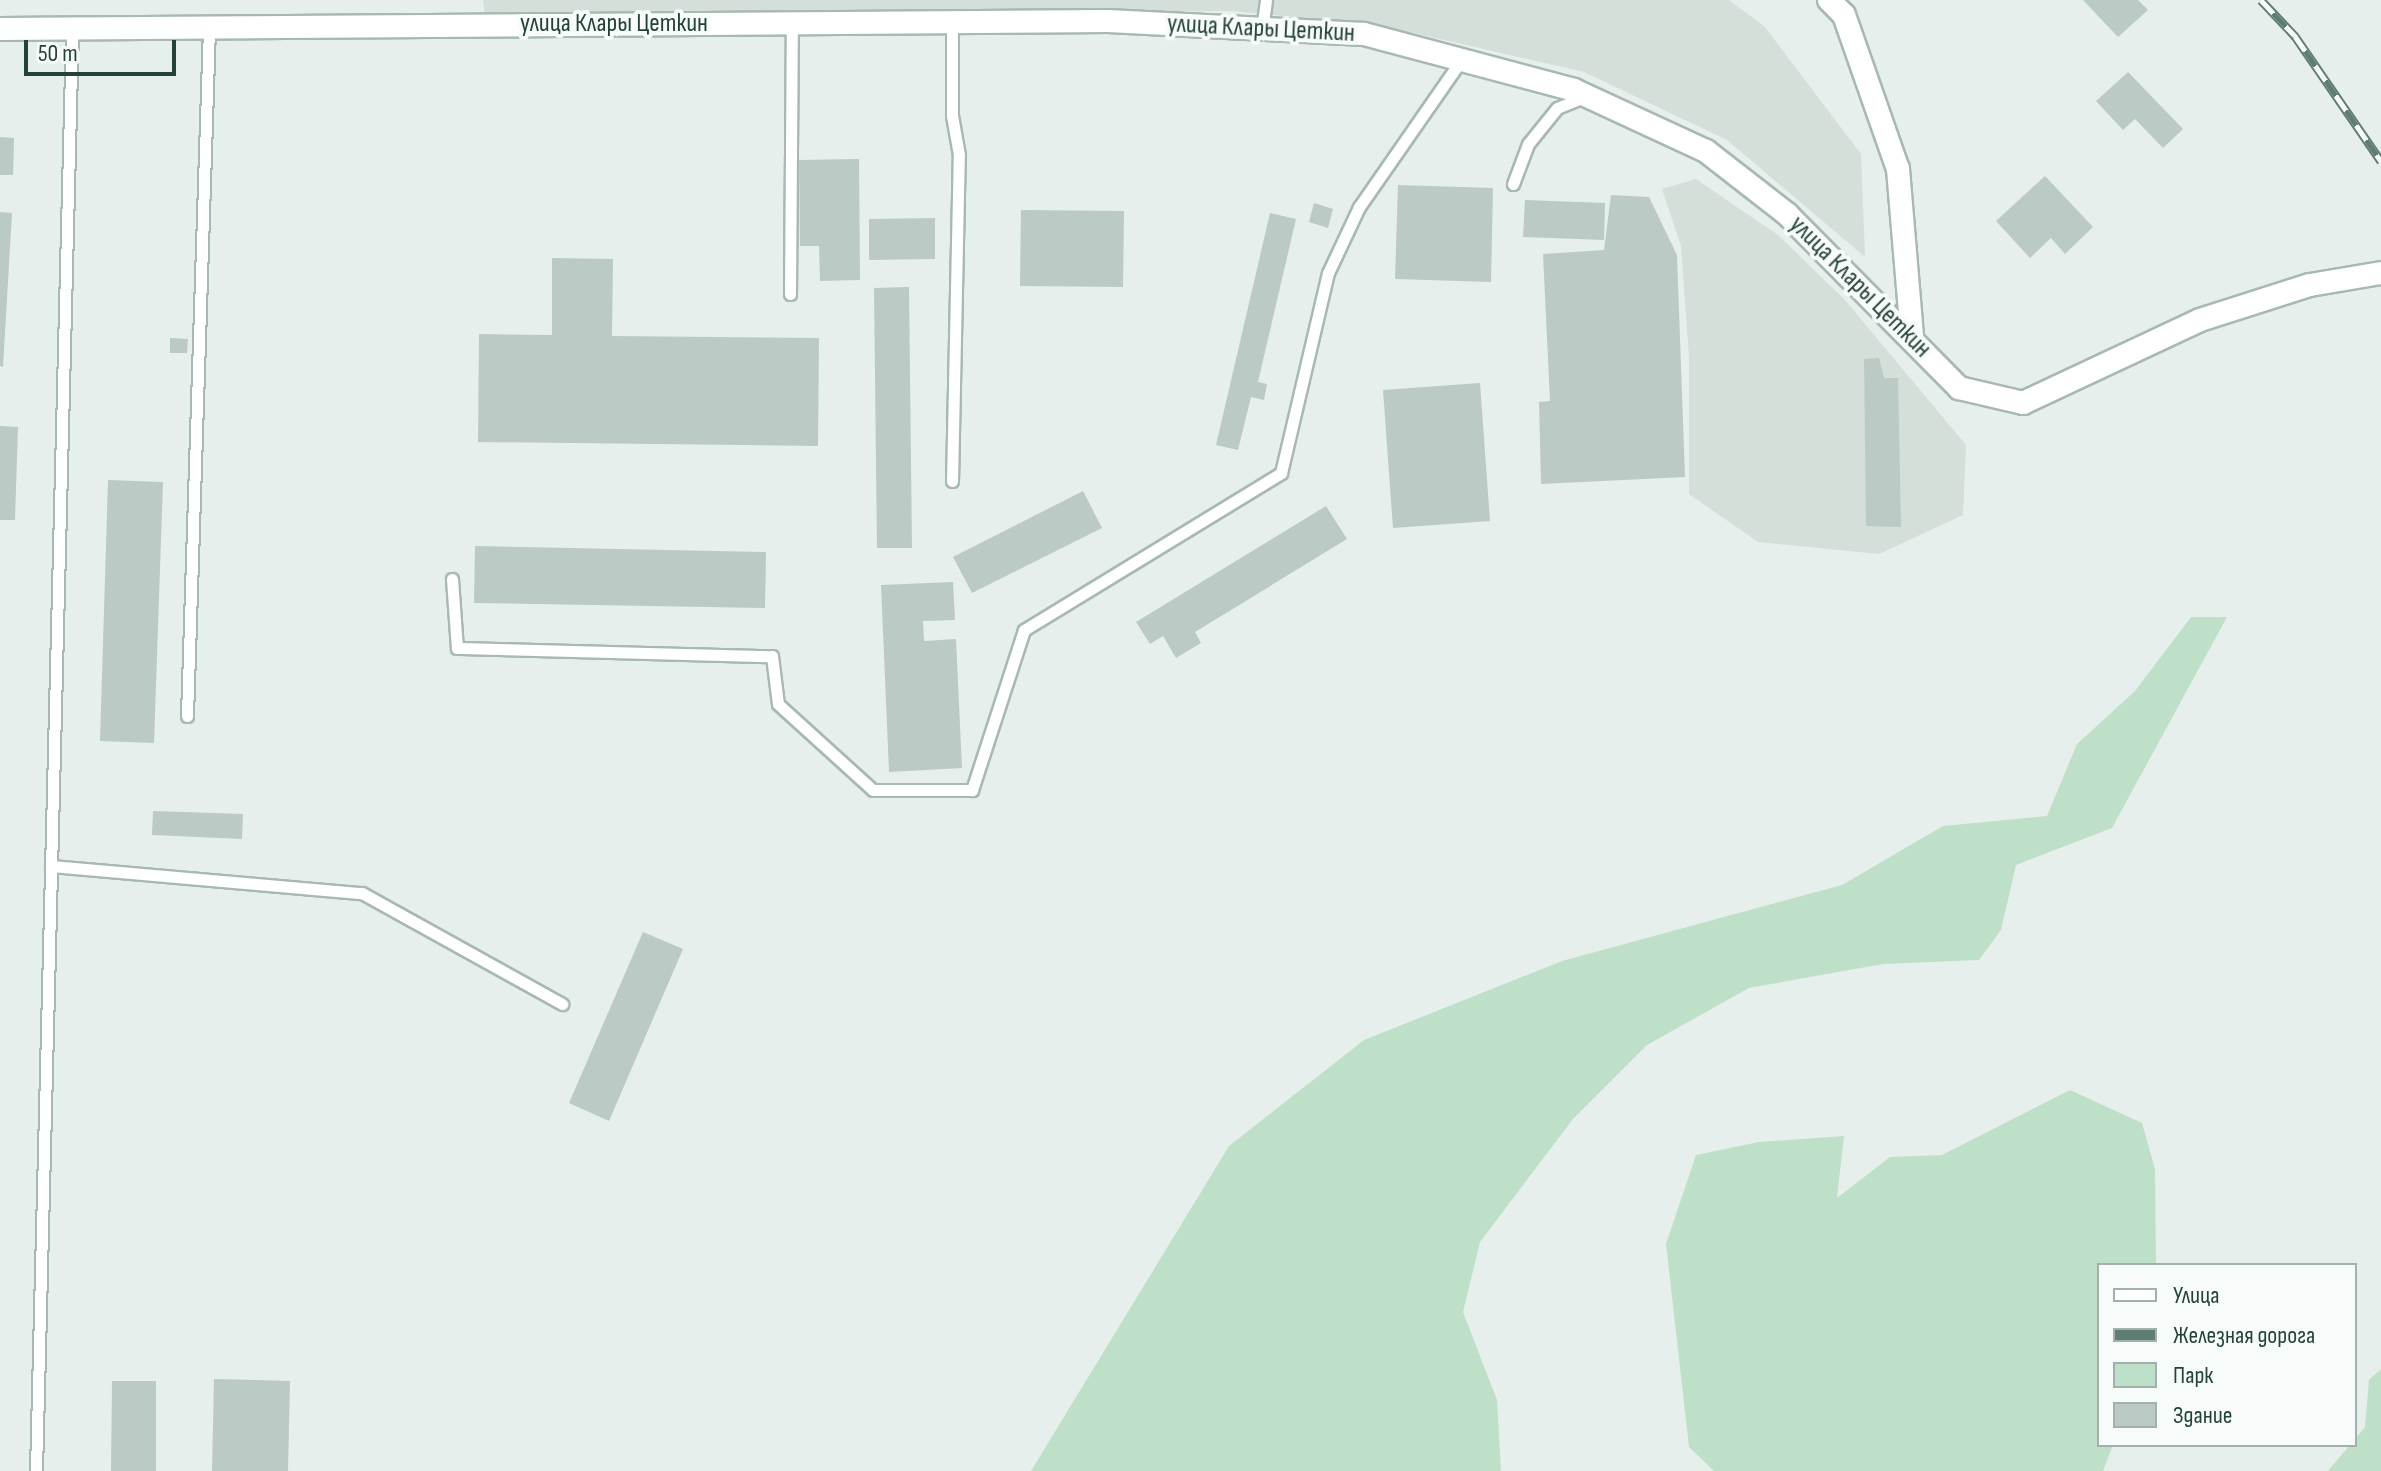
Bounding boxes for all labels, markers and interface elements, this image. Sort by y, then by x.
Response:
street label: улица Клары Цеткин [520,8,708,40]
street label: улица Клары Цеткин [1166,9,1356,49]
scale bar [28,24,180,74]
text: 50 m [38,39,78,68]
street label: улица Клары Цеткин [1783,210,1937,364]
legend [2097,1263,2357,1447]
text: Улица [2173,1281,2219,1310]
text: Железная дорога [2173,1321,2315,1350]
text: Парк [2173,1361,2213,1390]
text: Здание [2173,1401,2232,1430]

